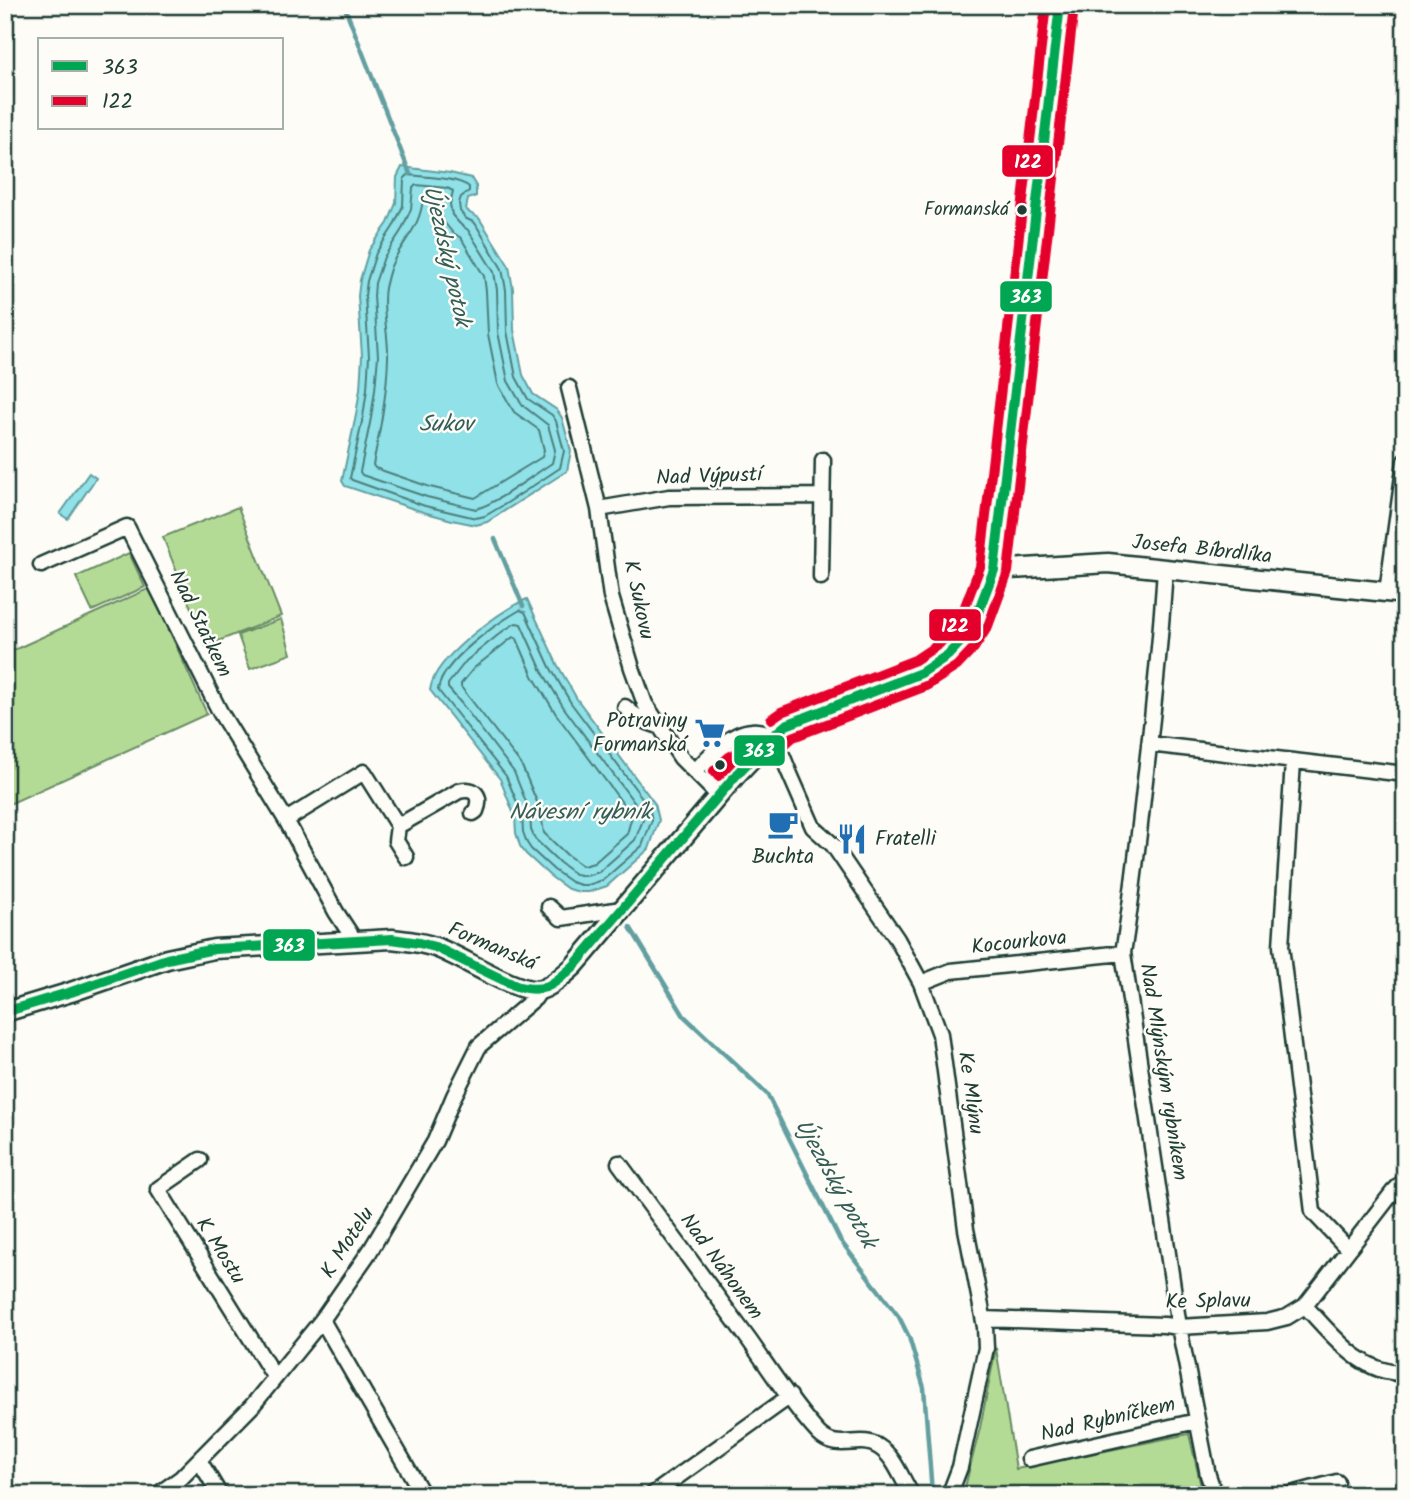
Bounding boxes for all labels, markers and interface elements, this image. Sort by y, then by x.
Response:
legend [38,38,284,130]
text: 363 [102,52,138,85]
text: 122 [102,86,133,119]
line badge: 122 [1001,144,1054,178]
text: 122 [1014,148,1042,178]
water label: Újezdský potok [412,182,480,333]
place label: Formanská [924,195,1011,225]
marker: Formanská [1015,203,1029,217]
line badge: 363 [999,280,1053,313]
text: 363 [1009,283,1042,313]
water label: Sukov [419,407,476,443]
street label: Nad Výpustí [655,459,766,495]
street label: Josefa Bíbrdlíka [1130,526,1274,574]
street label: K Sukovu [614,557,662,643]
street label: Nad Statkem [160,565,240,683]
line badge: 122 [928,608,982,642]
text: 122 [941,612,969,642]
place label: Potraviny Formanská [593,705,689,762]
supermarket icon: Potraviny Formanská [693,716,727,750]
line badge: 363 [733,734,786,767]
text: 363 [742,737,775,767]
unlabelled marker [713,758,727,772]
water label: Návesní rybník [509,795,654,831]
cafe icon: Buchta [766,807,800,841]
restaurant icon: Fratelli [835,822,869,856]
place label: Fratelli [875,823,937,856]
place label: Buchta [752,841,814,874]
street label: Formanská [442,913,544,981]
street label: Kocourkova [970,922,1068,964]
line badge: 363 [262,928,316,962]
text: 363 [272,932,305,962]
street label: Nad Mlýnským rybníkem [1130,961,1196,1183]
street label: Ke Mlýnu [948,1050,992,1136]
water label: Újezdský potok [784,1113,887,1258]
street label: K Motelu [312,1201,384,1285]
street label: Nad Náhonem [671,1207,771,1327]
street label: K Mostu [186,1211,254,1291]
street label: Ke Splavu [1165,1285,1251,1319]
street label: Nad Rybníčkem [1037,1388,1179,1452]

